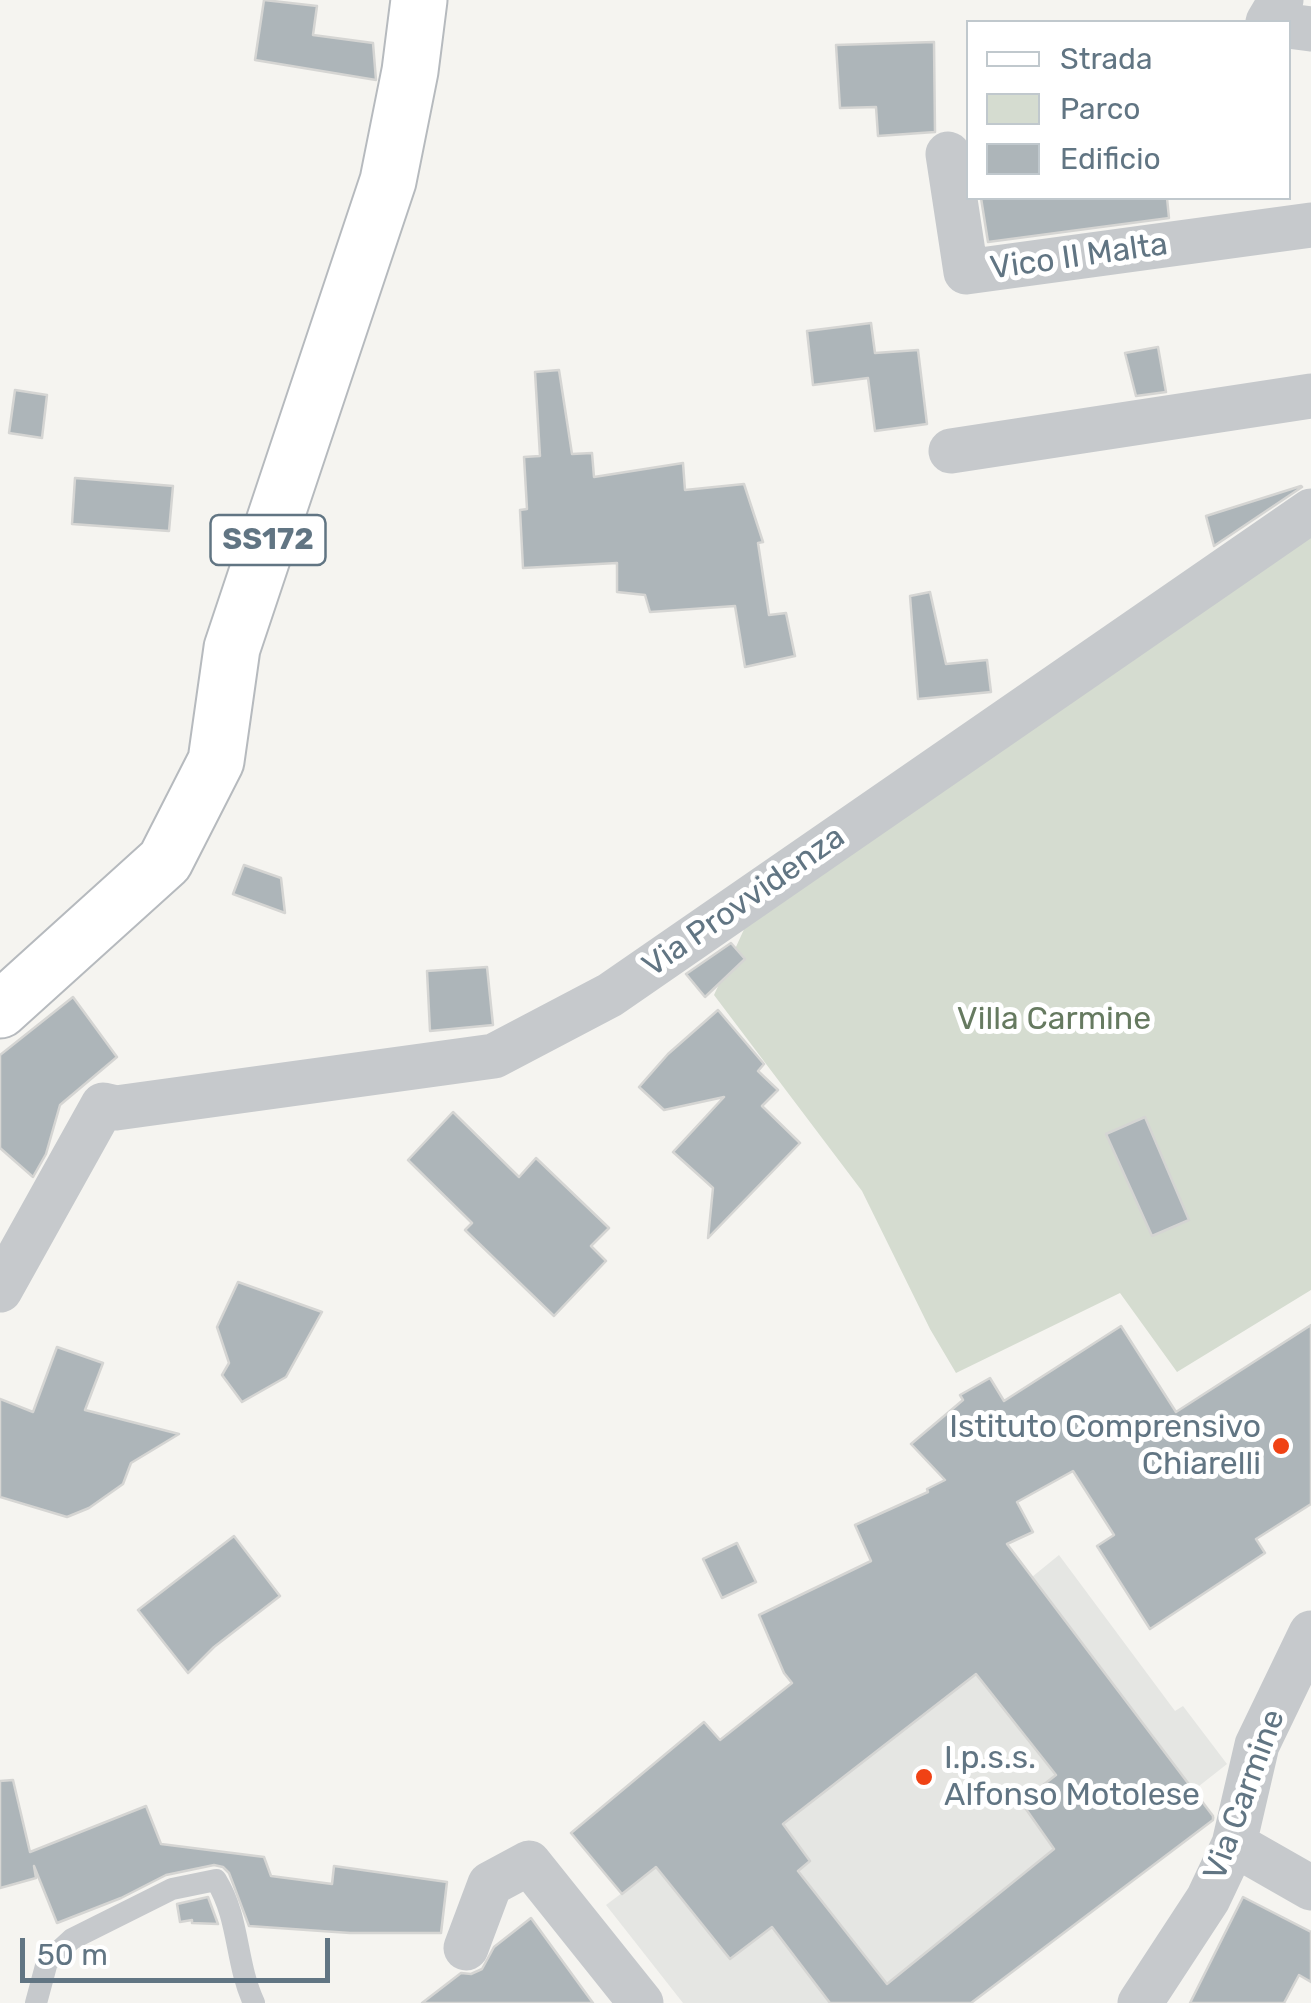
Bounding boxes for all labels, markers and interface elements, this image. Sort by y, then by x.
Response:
legend [966,20,1291,200]
text: Strada [1060,41,1153,77]
text: Parco [1060,91,1140,127]
text: Edificio [1060,141,1161,177]
street label: Vico II Malta [988,226,1170,288]
road number: SS172 [210,515,326,565]
street label: Via Provvidenza [636,818,852,986]
park label: Villa Carmine [957,1001,1151,1039]
place label: Istituto Comprensivo Chiarelli [949,1409,1261,1484]
marker: Istituto Comprensivo Chiarelli [1270,1435,1292,1457]
street label: Via Carmine [1196,1704,1294,1886]
place label: I.p.s.s. Alfonso Motolese [944,1740,1200,1815]
marker: I.p.s.s. Alfonso Motolese [913,1766,935,1788]
scale bar [25,1918,335,1980]
text: 50 m [37,1937,108,1973]

